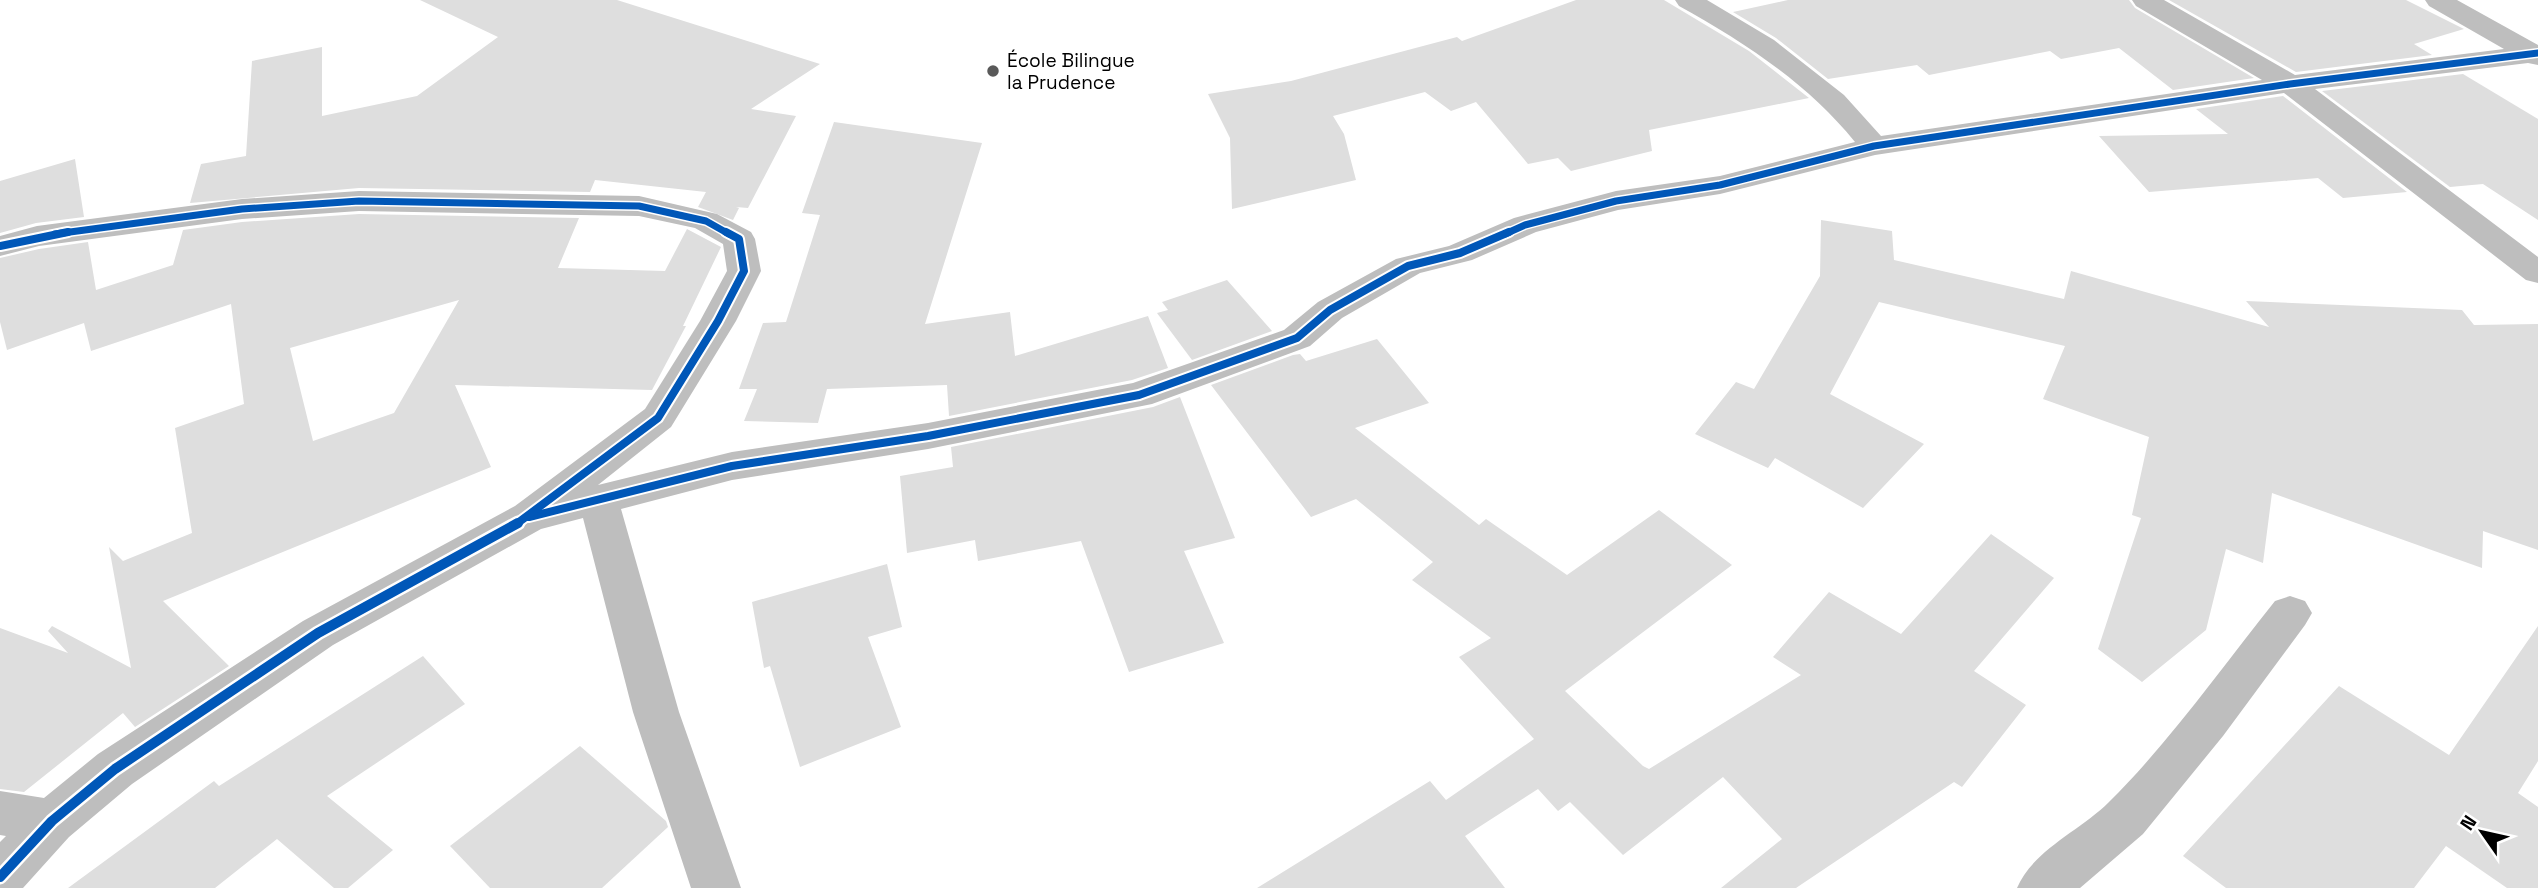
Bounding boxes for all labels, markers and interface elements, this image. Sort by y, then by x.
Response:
place label: École Bilingue la Prudence [1007,48,1135,95]
marker: École Bilingue la Prudence [985,63,1001,79]
north arrow [2447,797,2517,867]
text: N [2454,811,2482,835]

